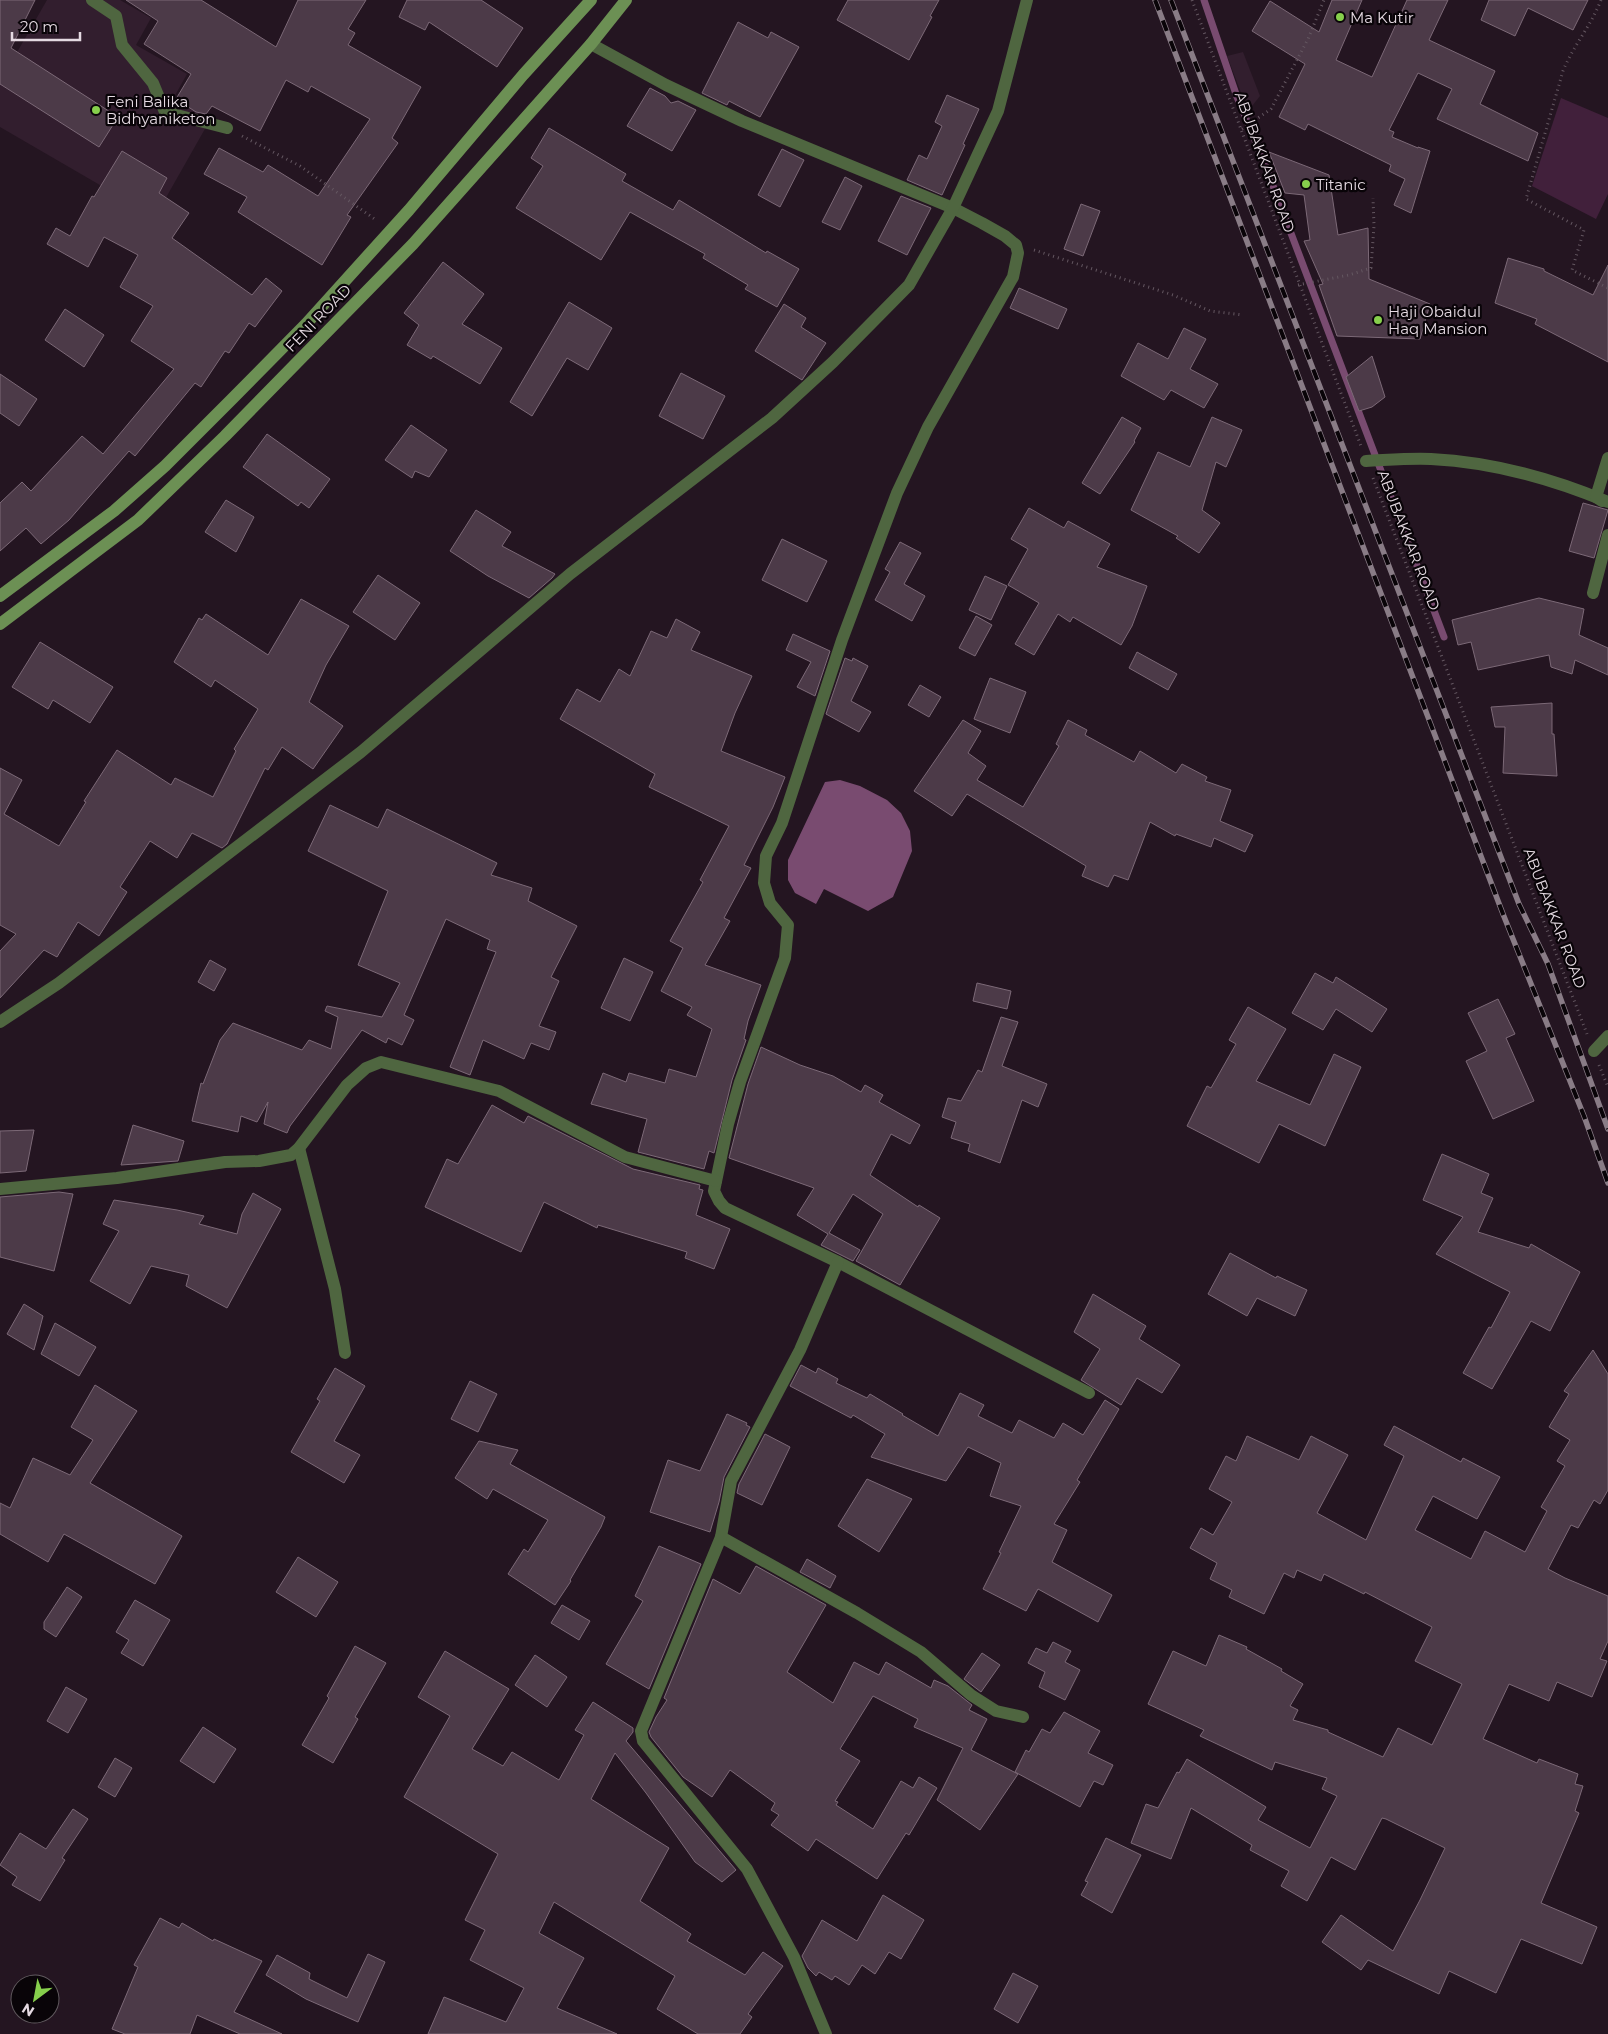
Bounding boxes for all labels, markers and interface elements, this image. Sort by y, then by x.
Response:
place label: Ma Kutir [1350,8,1414,27]
scale bar [12,10,80,42]
marker: Ma Kutir [1334,11,1346,23]
text: 20 m [20,17,58,36]
street label: ABUBAKKAR ROAD [1231,89,1299,235]
place label: Feni Balika Bidhyaniketon [106,92,215,128]
marker: Feni Balika Bidhyaniketon [90,104,102,116]
place label: Titanic [1316,175,1366,194]
marker: Titanic [1300,178,1312,190]
street label: FENI ROAD [281,280,355,356]
place label: Haji Obaidul Haq Mansion [1388,302,1487,338]
marker: Haji Obaidul Haq Mansion [1372,314,1384,326]
street label: ABUBAKKAR ROAD [1373,467,1445,613]
street label: ABUBAKKAR ROAD [1519,845,1591,991]
north arrow [10,1974,60,2024]
text: N [19,1999,38,2021]

